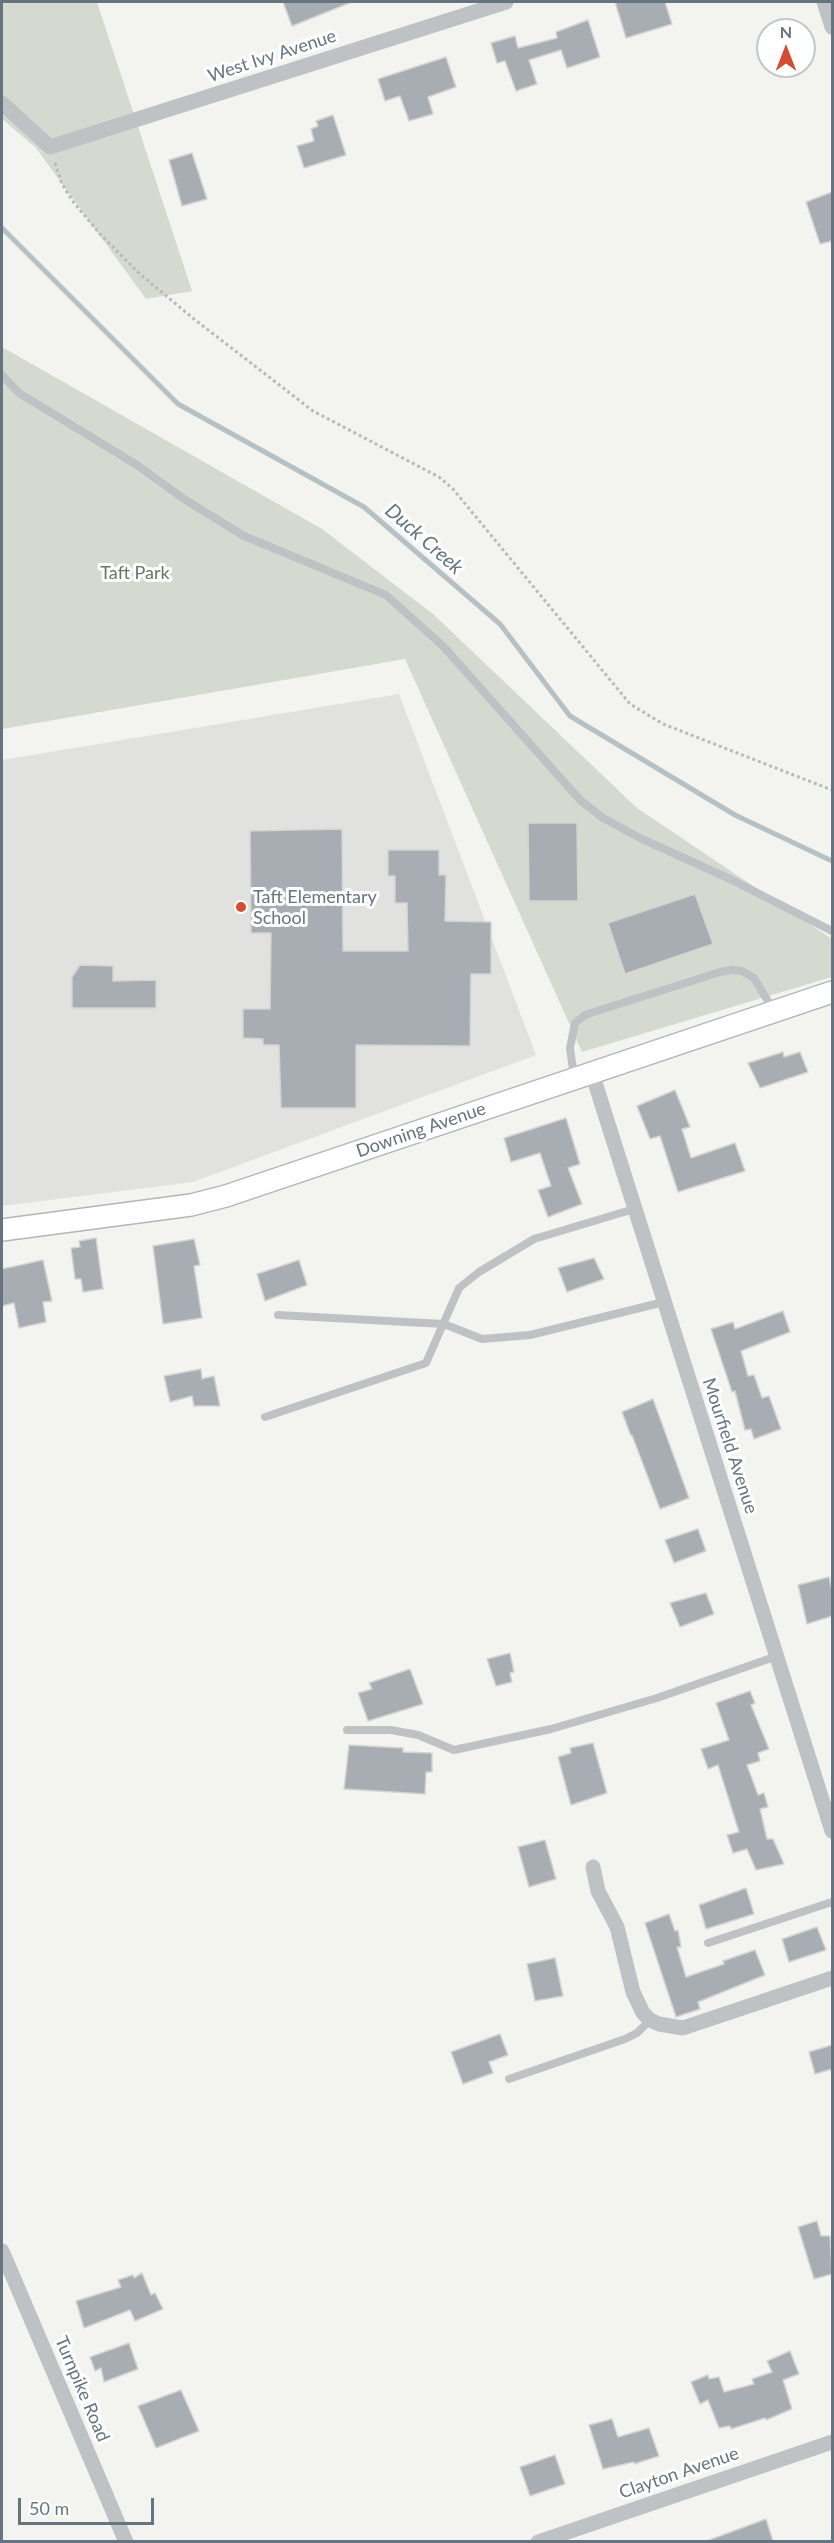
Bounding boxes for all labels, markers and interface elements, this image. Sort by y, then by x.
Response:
north arrow [756,18,816,78]
text: N [780,22,792,41]
street label: West Ivy Avenue [205,25,339,87]
water label: Duck Creek [380,499,468,579]
park label: Taft Park [100,562,170,584]
place label: Taft Elementary School [253,886,377,928]
marker: Taft Elementary School [234,900,248,914]
street label: Downing Avenue [353,1098,489,1162]
street label: Mourfield Avenue [698,1375,762,1517]
street label: Turnpike Road [50,2333,114,2445]
street label: Clayton Avenue [616,2442,742,2504]
scale bar [21,2486,158,2524]
text: 50 m [29,2497,69,2519]

